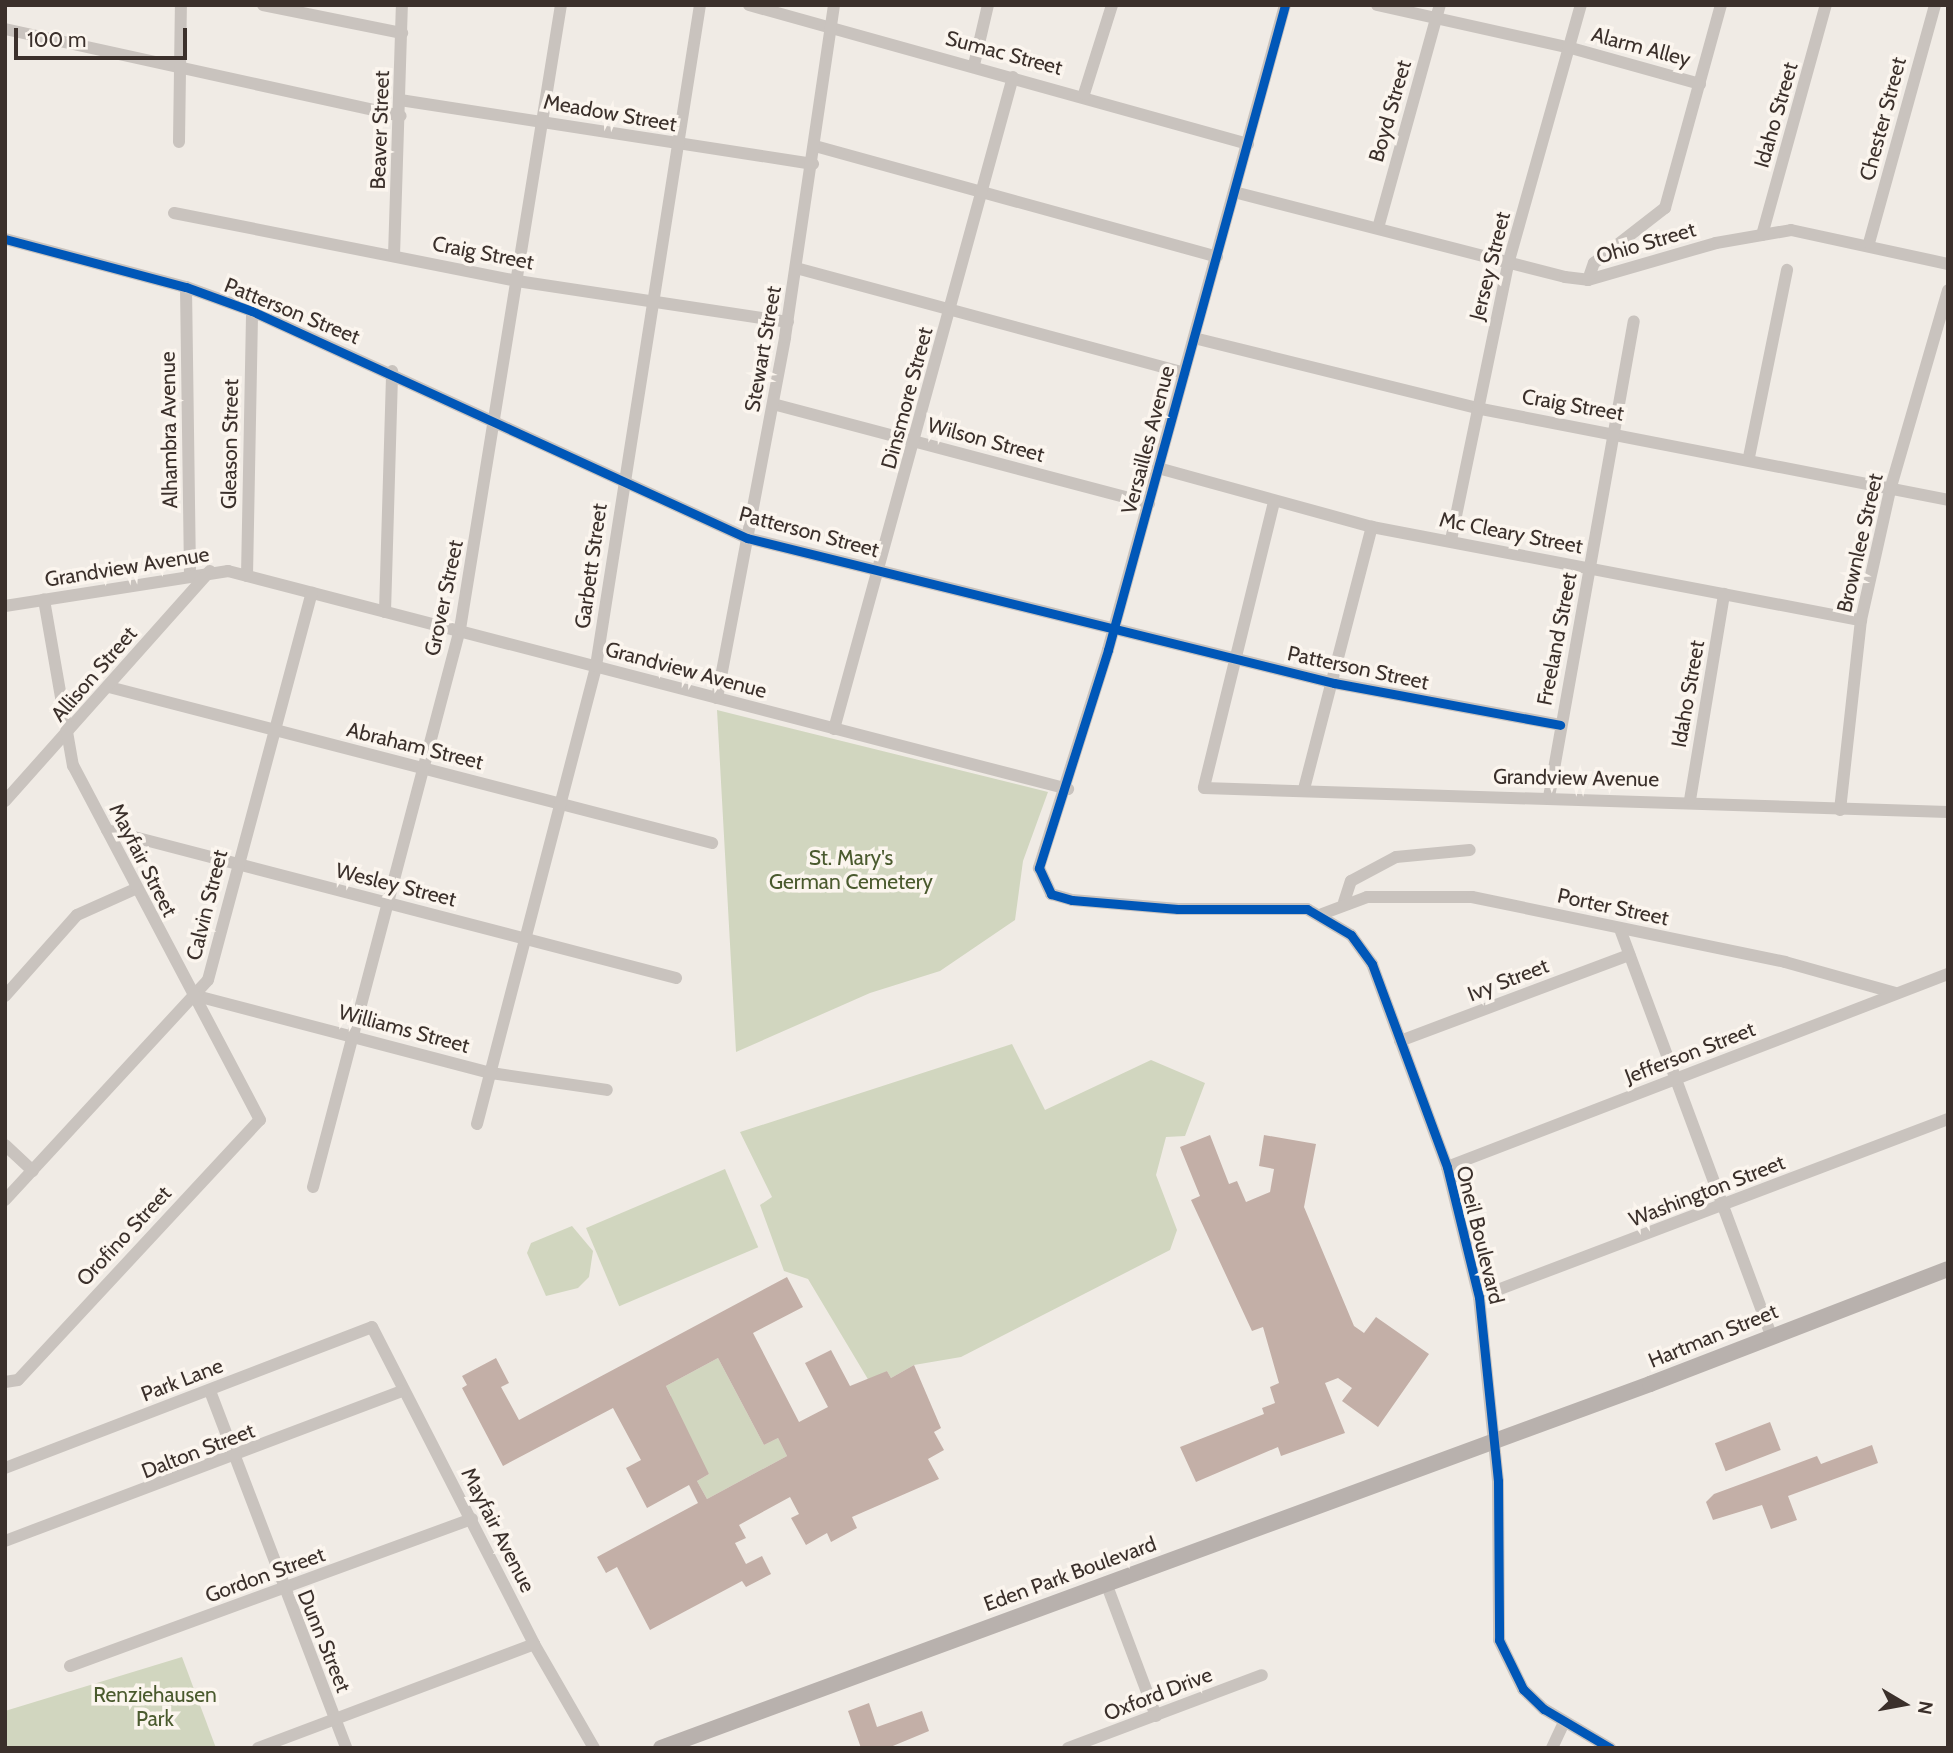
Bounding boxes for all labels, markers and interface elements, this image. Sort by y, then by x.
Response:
scale bar [18,14,191,58]
street label: Alarm Alley [1589,22,1693,72]
street label: Sumac Street [943,25,1065,81]
text: 100 m [27,27,86,52]
street label: Chester Street [1854,54,1912,184]
street label: Boyd Street [1363,57,1417,165]
street label: Idaho Street [1749,59,1803,171]
street label: Beaver Street [365,70,395,190]
street label: Meadow Street [542,89,678,137]
street label: Jersey Street [1464,209,1516,323]
street label: Ohio Street [1593,217,1699,269]
street label: Craig Street [430,231,536,275]
street label: Patterson Street [221,272,363,350]
street label: Stewart Street [740,284,786,414]
street label: Dinsmore Street [876,324,938,472]
street label: Alhambra Avenue [155,351,183,509]
street label: Versailles Avenue [1116,363,1180,517]
street label: Gleason Street [216,379,244,509]
street label: Craig Street [1520,384,1626,426]
street label: Wilson Street [925,412,1047,468]
street label: Brownlee Street [1832,471,1888,615]
street label: Patterson Street [736,501,882,563]
street label: Garbett Street [570,502,612,630]
street label: Mc Cleary Street [1437,507,1585,559]
street label: Grover Street [419,538,469,658]
street label: Grandview Avenue [43,542,211,592]
street label: Freeland Street [1532,570,1582,708]
street label: Allison Street [46,621,142,727]
street label: Grandview Avenue [603,636,769,704]
street label: Idaho Street [1666,638,1710,750]
street label: Patterson Street [1285,641,1431,695]
street label: Abraham Street [344,717,486,775]
street label: Grandview Avenue [1493,764,1659,792]
street label: Mayfair Street [104,799,182,921]
park label: St. Mary's German Cemetery [769,845,933,895]
street label: Calvin Street [181,847,233,963]
street label: Wesley Street [333,858,459,912]
street label: Porter Street [1555,883,1671,931]
street label: Ivy Street [1464,953,1552,1007]
street label: Williams Street [336,999,472,1059]
street label: Jefferson Street [1621,1017,1759,1089]
street label: Washington Street [1626,1150,1788,1232]
street label: Oneil Boulevard [1451,1163,1509,1307]
street label: Orofino Street [71,1181,177,1291]
street label: Hartman Street [1645,1299,1781,1373]
street label: Park Lane [137,1353,227,1407]
street label: Dalton Street [138,1418,258,1484]
street label: Mayfair Avenue [456,1463,540,1597]
street label: Eden Park Boulevard [980,1531,1160,1617]
street label: Gordon Street [202,1542,328,1608]
street label: Dunn Street [292,1586,356,1696]
street label: Oxford Drive [1100,1662,1216,1726]
north arrow [1869,1669,1939,1739]
park label: Renziehausen Park [93,1682,217,1732]
text: N [1913,1699,1938,1716]

